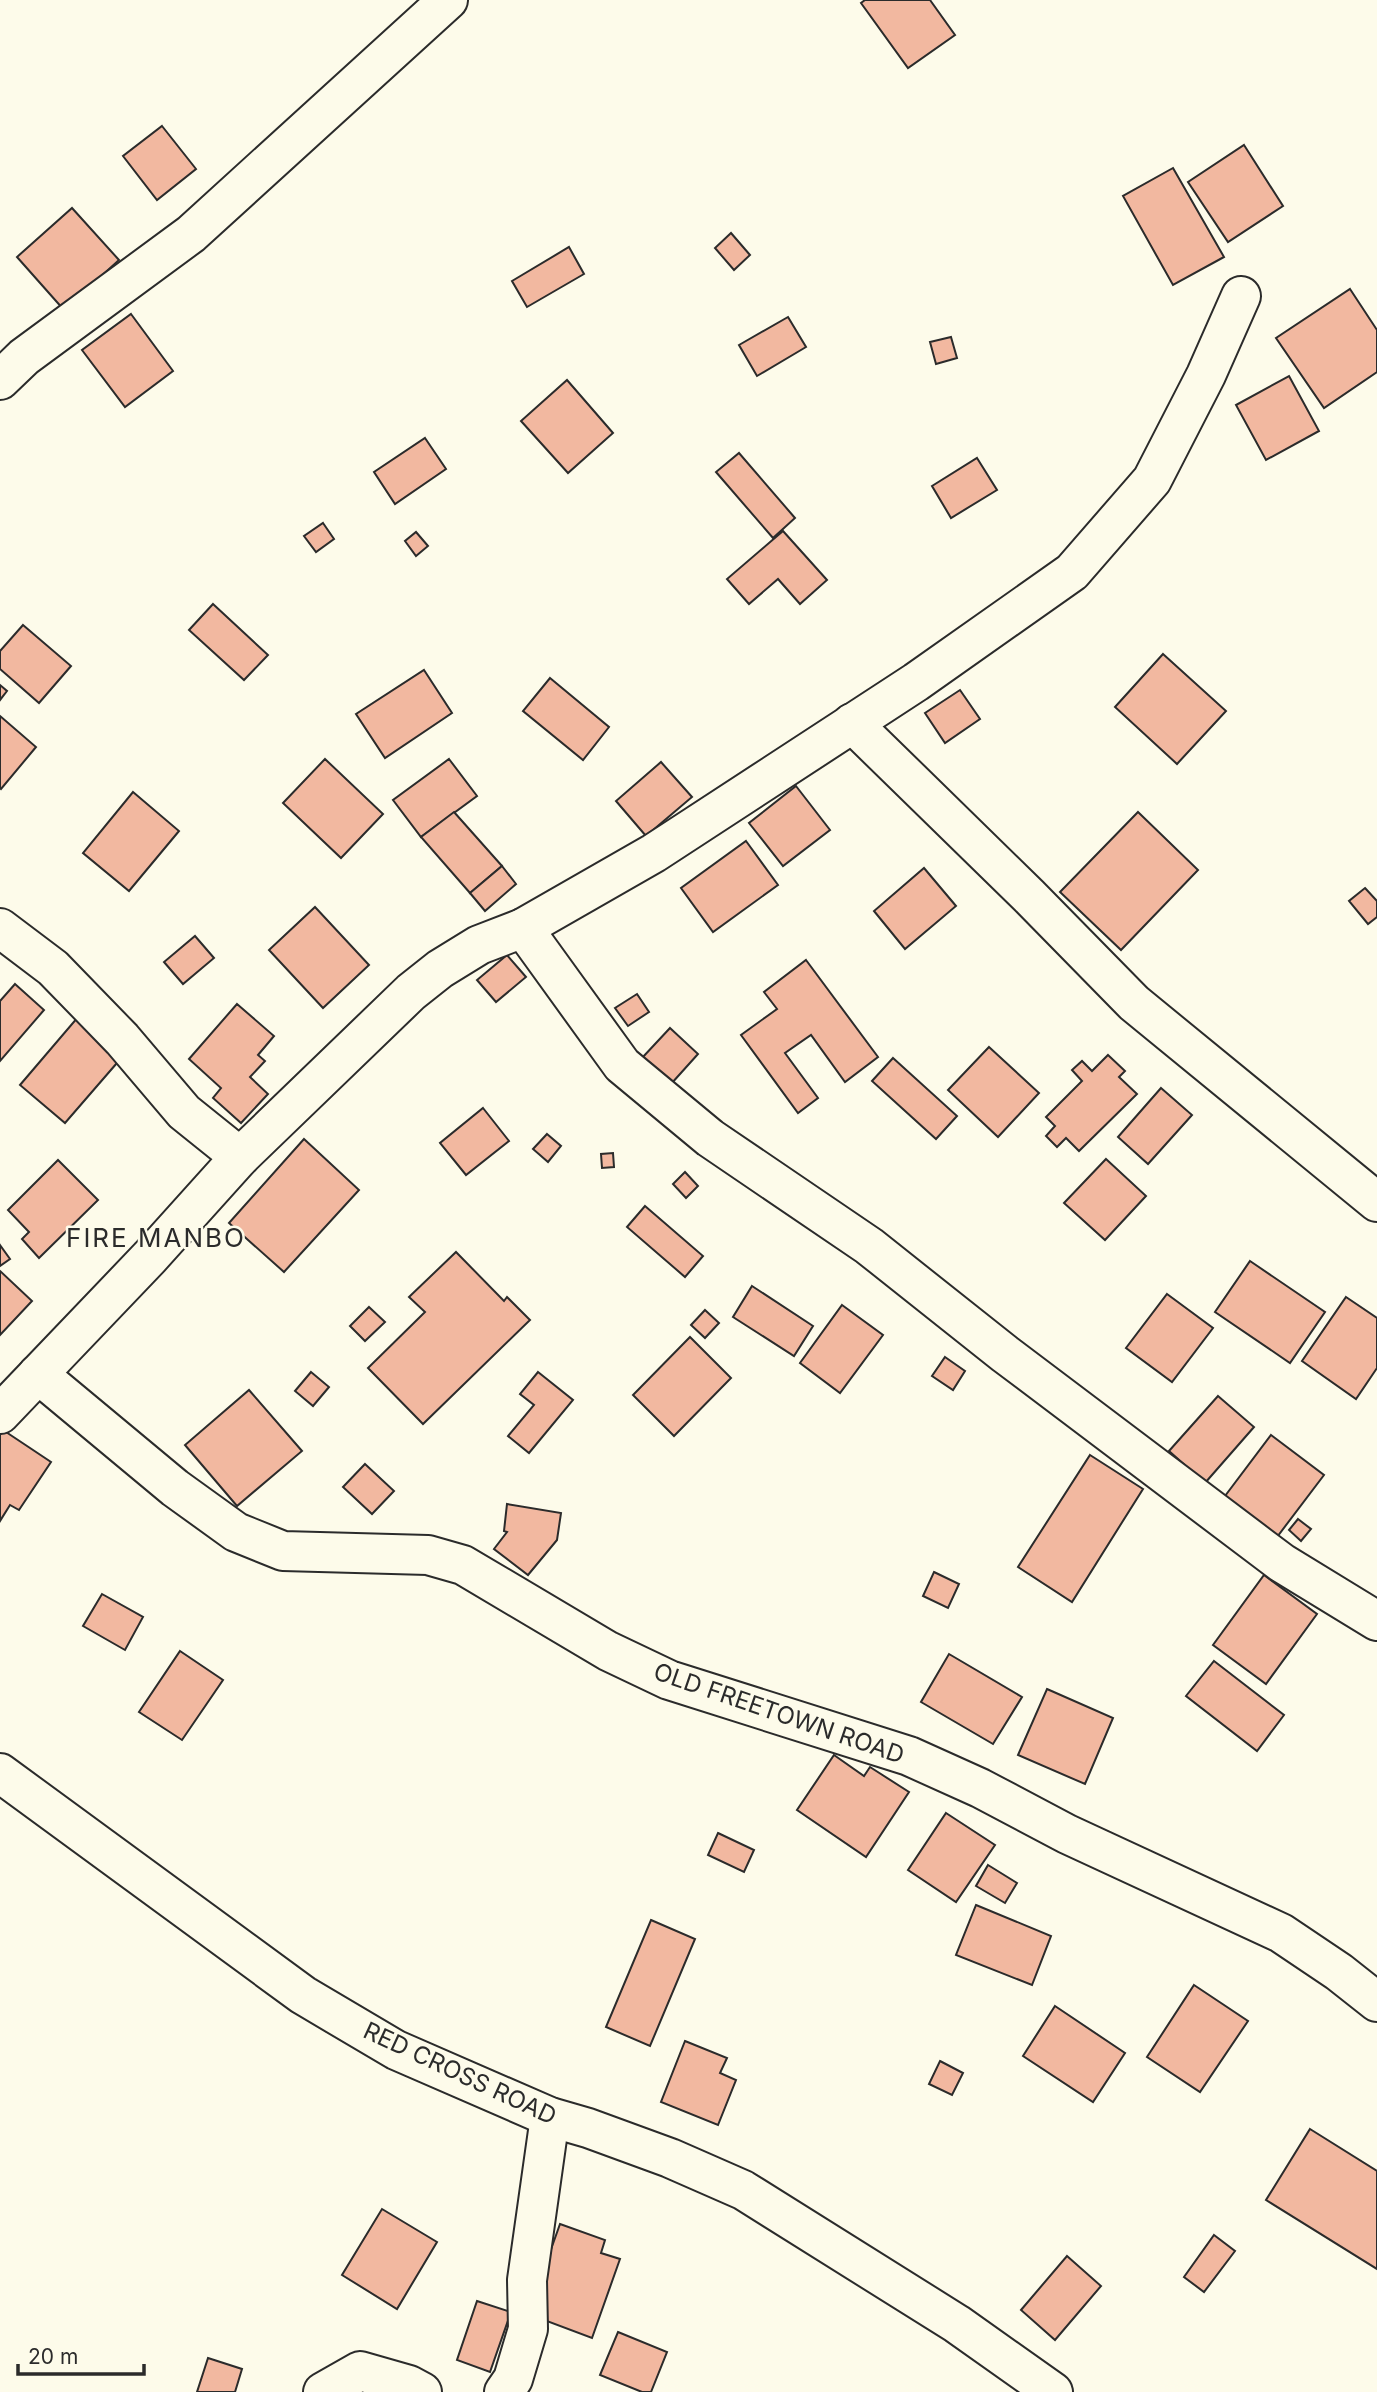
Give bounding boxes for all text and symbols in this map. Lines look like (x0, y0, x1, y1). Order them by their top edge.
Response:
district label: FIRE MANBO (66, 1222, 246, 1253)
street label: OLD FREETOWN ROAD (650, 1656, 908, 1770)
street label: RED CROSS ROAD (359, 2016, 561, 2130)
scale bar (18, 2332, 144, 2376)
text: 20 m (28, 2344, 78, 2369)

